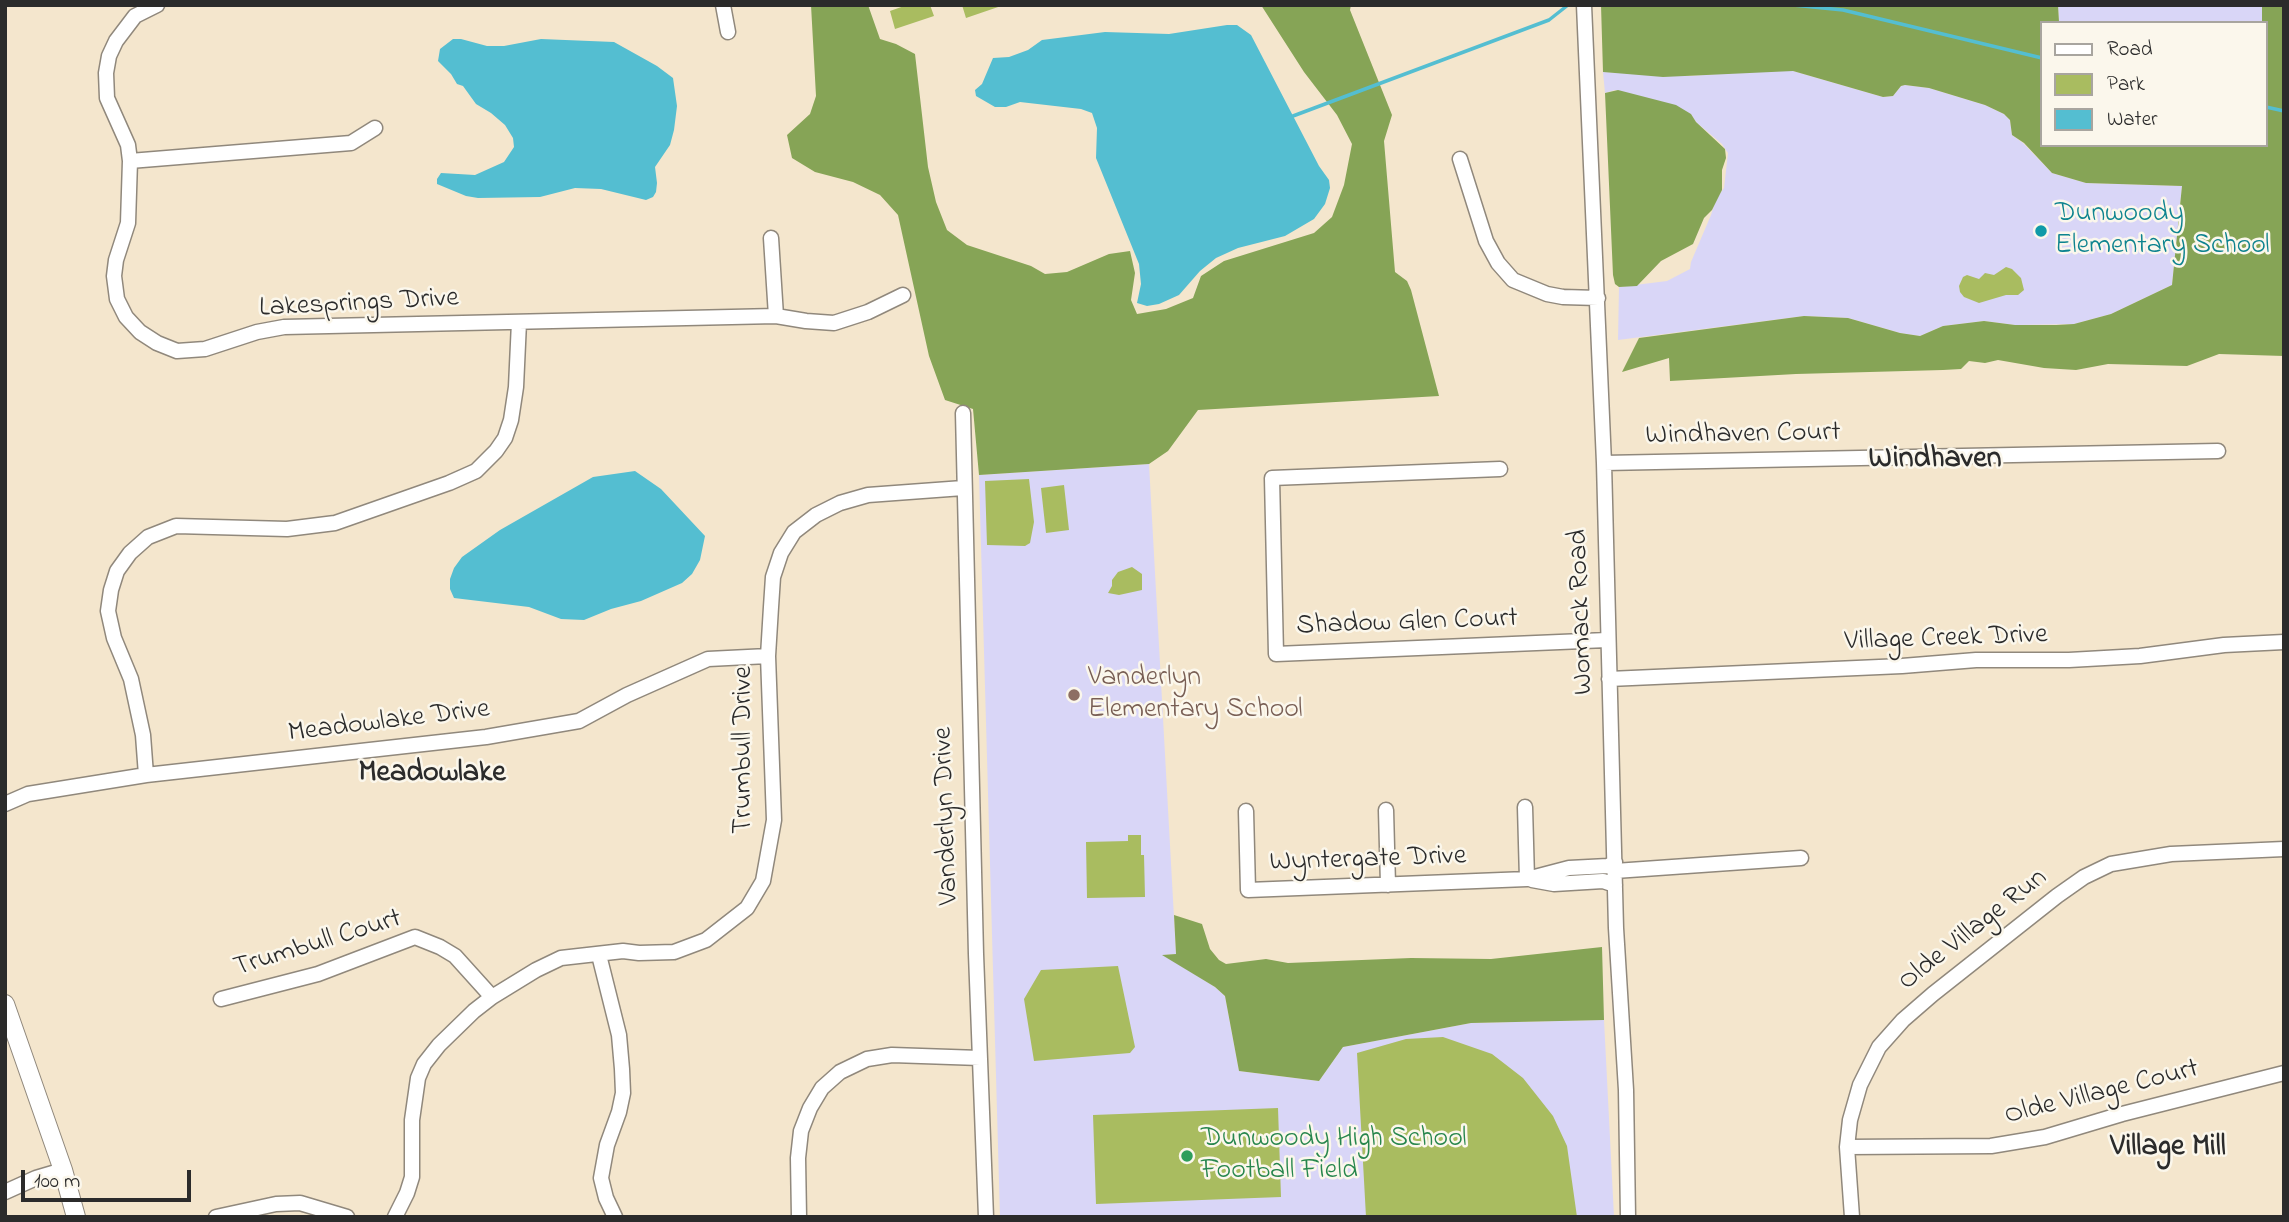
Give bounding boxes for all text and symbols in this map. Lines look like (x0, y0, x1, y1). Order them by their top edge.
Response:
legend (2040, 21, 2268, 147)
text: Road (2107, 35, 2153, 65)
text: Park (2107, 70, 2145, 100)
text: Water (2107, 105, 2158, 135)
place label: Dunwoody Elementary School (2055, 198, 2270, 264)
marker: Dunwoody Elementary School (2033, 223, 2049, 239)
street label: Lakesprings Drive (258, 283, 460, 327)
street label: Windhaven Court (1645, 418, 1841, 454)
district label: Windhaven (1869, 443, 2001, 479)
street label: Womack Road (1563, 529, 1603, 695)
street label: Shadow Glen Court (1296, 603, 1518, 645)
street label: Village Creek Drive (1844, 620, 2048, 660)
place label: Vanderlyn Elementary School (1088, 662, 1303, 728)
street label: Trumbull Drive (728, 666, 762, 834)
marker: Vanderlyn Elementary School (1066, 687, 1082, 703)
street label: Meadowlake Drive (286, 694, 492, 752)
street label: Vanderlyn Drive (928, 726, 968, 906)
district label: Meadowlake (358, 757, 506, 793)
street label: Wyntergate Drive (1269, 841, 1467, 881)
street label: Olde Village Run (1893, 862, 2055, 1000)
street label: Trumbull Court (230, 904, 406, 986)
street label: Olde Village Court (2002, 1054, 2202, 1134)
place label: Dunwoody High School Football Field (1201, 1123, 1467, 1189)
district label: Village Mill (2110, 1131, 2226, 1167)
marker: Dunwoody High School Football Field (1179, 1148, 1195, 1164)
scale bar (24, 1156, 194, 1200)
text: 100 m (34, 1167, 80, 1197)

